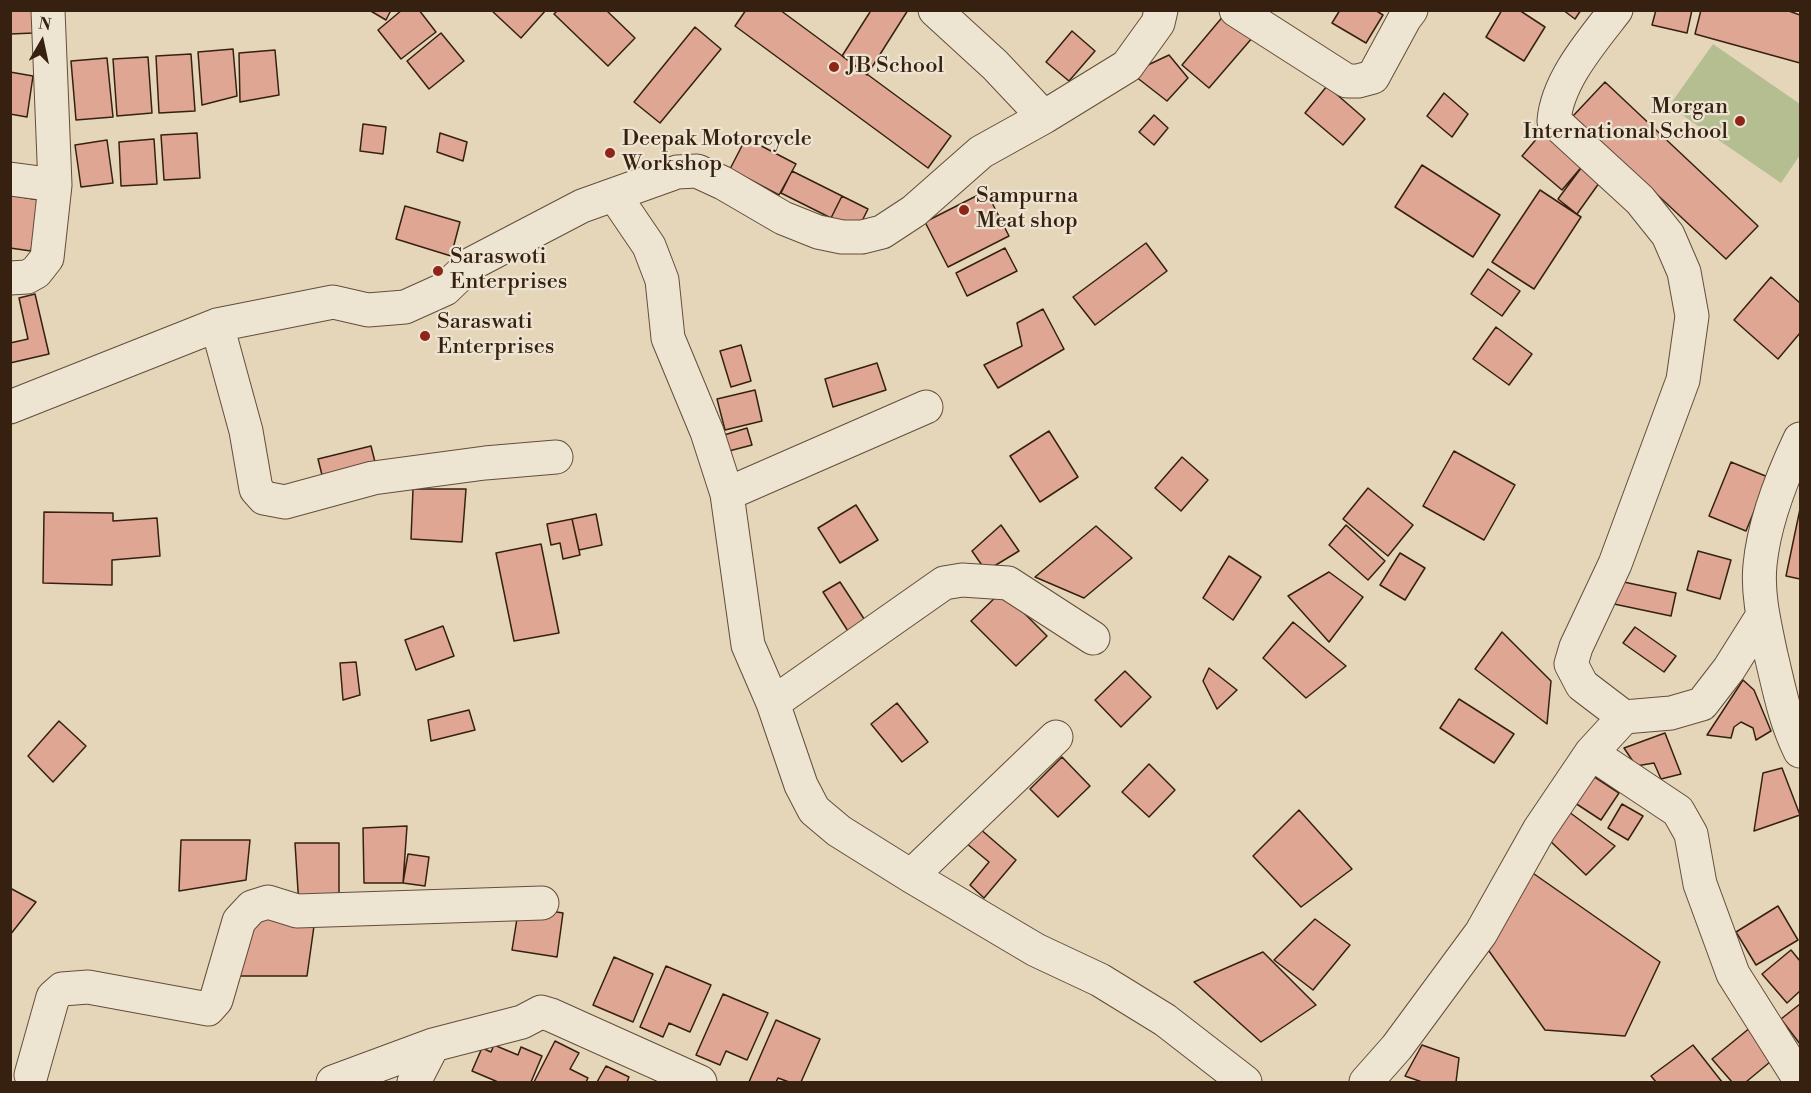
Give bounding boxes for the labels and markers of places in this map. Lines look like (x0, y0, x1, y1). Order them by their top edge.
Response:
place label: JB School (846, 54, 944, 80)
marker: JB School (827, 60, 841, 74)
place label: Morgan International School (1523, 95, 1728, 146)
marker: Morgan International School (1733, 114, 1747, 128)
place label: Deepak Motorcycle Workshop (622, 127, 812, 178)
marker: Deepak Motorcycle Workshop (603, 146, 617, 160)
place label: Sampurna Meat shop (976, 184, 1078, 236)
marker: Sampurna Meat shop (957, 203, 971, 217)
place label: Saraswoti Enterprises (450, 245, 567, 296)
marker: Saraswoti Enterprises (431, 264, 445, 278)
place label: Saraswati Enterprises (437, 310, 554, 362)
marker: Saraswati Enterprises (418, 329, 432, 343)

